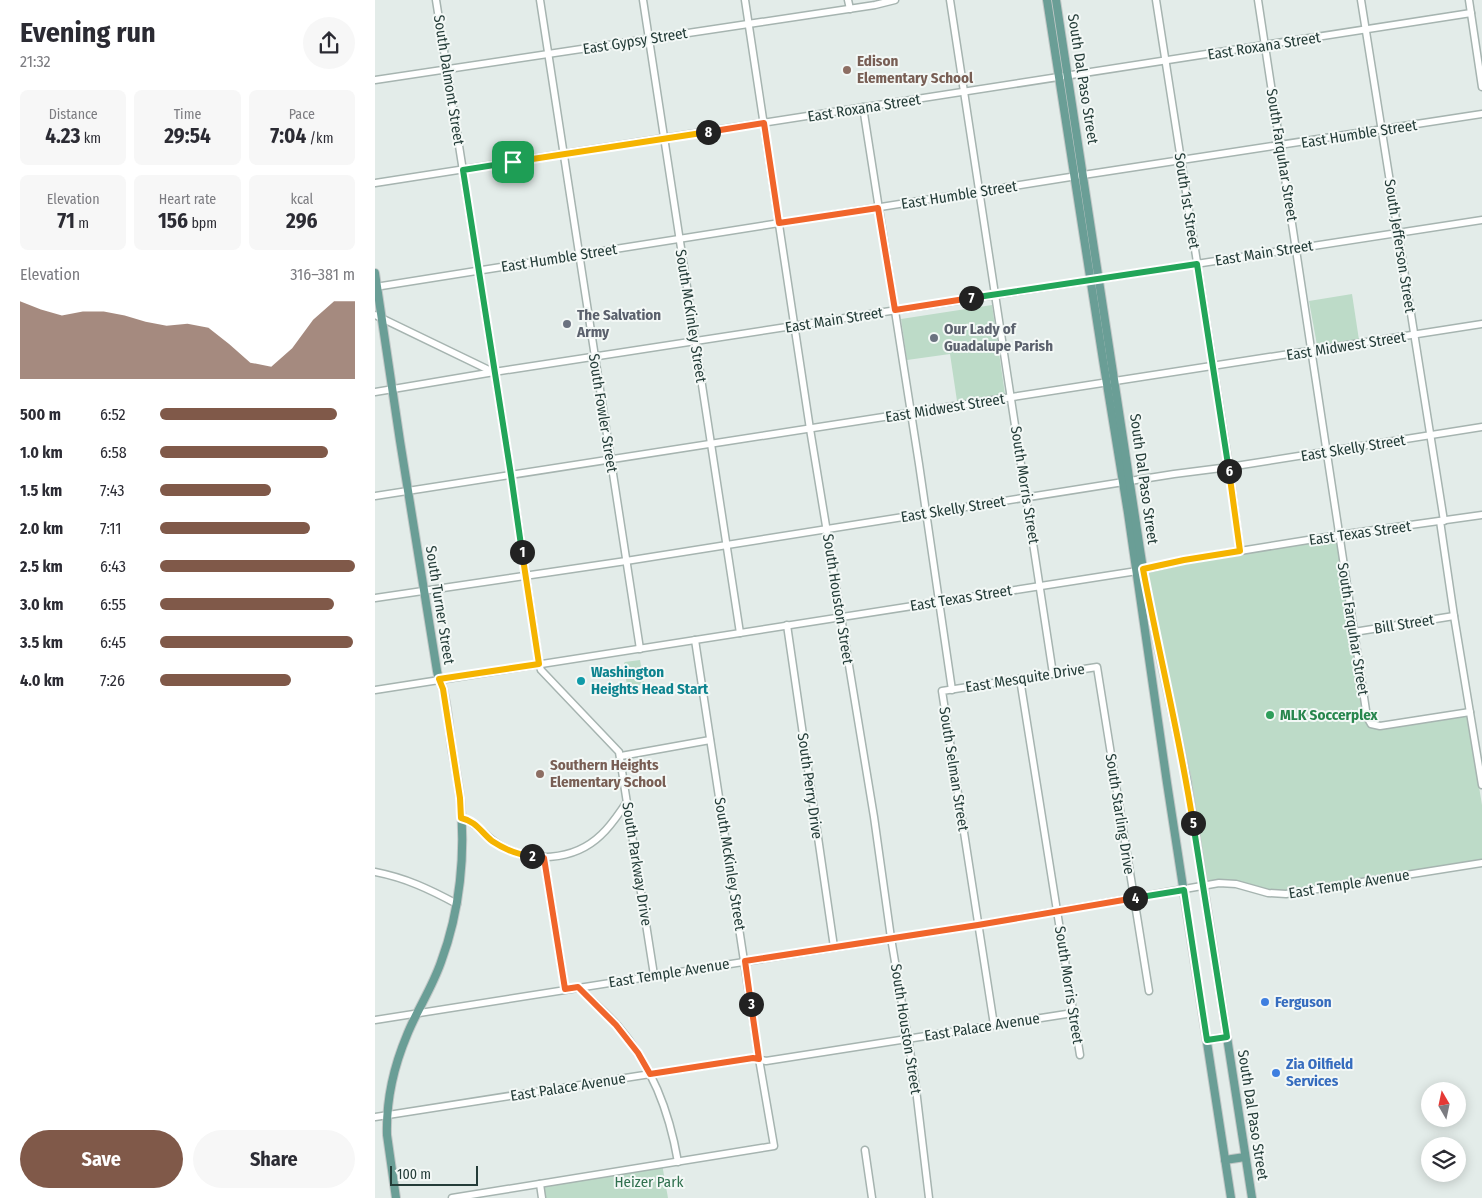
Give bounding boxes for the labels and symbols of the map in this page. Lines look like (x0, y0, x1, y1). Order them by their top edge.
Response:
street label: South Dalmont Street (430, 13, 468, 147)
street label: South Dal Paso Street (1064, 13, 1102, 146)
street label: East Gypsy Street (581, 24, 689, 58)
street label: East Roxana Street (1206, 28, 1322, 64)
place label: Edison Elementary School (857, 52, 974, 87)
marker: Edison Elementary School (841, 64, 853, 76)
street label: South Farquhar Street (1263, 87, 1301, 223)
street label: East Roxana Street (806, 90, 922, 126)
street label: East Humble Street (1300, 116, 1418, 152)
pin: 8 (695, 120, 721, 144)
pin (492, 141, 534, 183)
street label: South 1st Street (1171, 152, 1203, 250)
street label: East Humble Street (900, 177, 1018, 213)
street label: South Jefferson Street (1381, 178, 1419, 314)
street label: East Main Street (1214, 236, 1314, 270)
street label: East Humble Street (500, 240, 618, 276)
street label: South McKinley Street (672, 248, 710, 384)
pin: 7 (959, 286, 983, 310)
street label: East Main Street (784, 303, 884, 337)
place label: The Salvation Army (576, 306, 661, 341)
marker: The Salvation Army (561, 318, 573, 330)
place label: Our Lady of Guadalupe Parish (944, 320, 1053, 355)
street label: East Midwest Street (1285, 328, 1407, 364)
marker: Our Lady of Guadalupe Parish (928, 332, 940, 344)
street label: South Fowler Street (585, 352, 621, 474)
street label: East Midwest Street (884, 390, 1006, 426)
street label: South Dal Paso Street (1126, 412, 1162, 546)
street label: South Morris Street (1007, 425, 1043, 545)
street label: East Skelly Street (1299, 431, 1407, 465)
pin: 6 (1217, 458, 1241, 484)
street label: East Skelly Street (899, 492, 1007, 526)
street label: East Texas Street (1308, 517, 1412, 549)
street label: South Houston Street (819, 533, 857, 665)
pin: 1 (509, 540, 535, 564)
street label: South Turner Street (422, 544, 458, 666)
street label: South Farquhar Street (1334, 561, 1372, 697)
street label: East Texas Street (909, 581, 1013, 615)
street label: Bill Street (1373, 610, 1435, 638)
street label: East Mesquite Drive (964, 660, 1086, 696)
place label: Washington Heights Head Start (591, 663, 709, 698)
marker: Washington Heights Head Start (575, 675, 587, 687)
street label: South Selman Street (935, 706, 973, 832)
place label: MLK Soccerplex (1280, 706, 1379, 724)
marker: MLK Soccerplex (1264, 709, 1276, 721)
street label: South Perry Drive (794, 732, 826, 840)
street label: South Starling Drive (1102, 752, 1138, 876)
place label: Southern Heights Elementary School (550, 756, 667, 791)
marker: Southern Heights Elementary School (534, 768, 546, 780)
street label: South McKinley Street (711, 796, 749, 932)
street label: South Parkway Drive (618, 801, 656, 927)
pin: 5 (1181, 810, 1205, 836)
pin: 2 (519, 844, 545, 868)
street label: East Temple Avenue (1287, 866, 1411, 902)
pin: 4 (1123, 886, 1147, 910)
street label: South Morris Street (1051, 925, 1087, 1045)
street label: East Temple Avenue (607, 955, 731, 991)
street label: South Houston Street (887, 963, 925, 1095)
pin: 3 (739, 992, 763, 1016)
place label: Ferguson (1275, 993, 1332, 1011)
marker: Ferguson (1259, 996, 1271, 1008)
street label: East Palace Avenue (923, 1009, 1041, 1045)
street label: South Dal Paso Street (1234, 1049, 1272, 1182)
place label: Zia Oilfield Services (1286, 1055, 1353, 1090)
marker: Zia Oilfield Services (1270, 1067, 1282, 1079)
street label: East Palace Avenue (509, 1069, 627, 1105)
north arrow (1421, 1082, 1466, 1128)
scale bar (390, 1163, 477, 1186)
park label: Heizer Park (615, 1173, 683, 1191)

